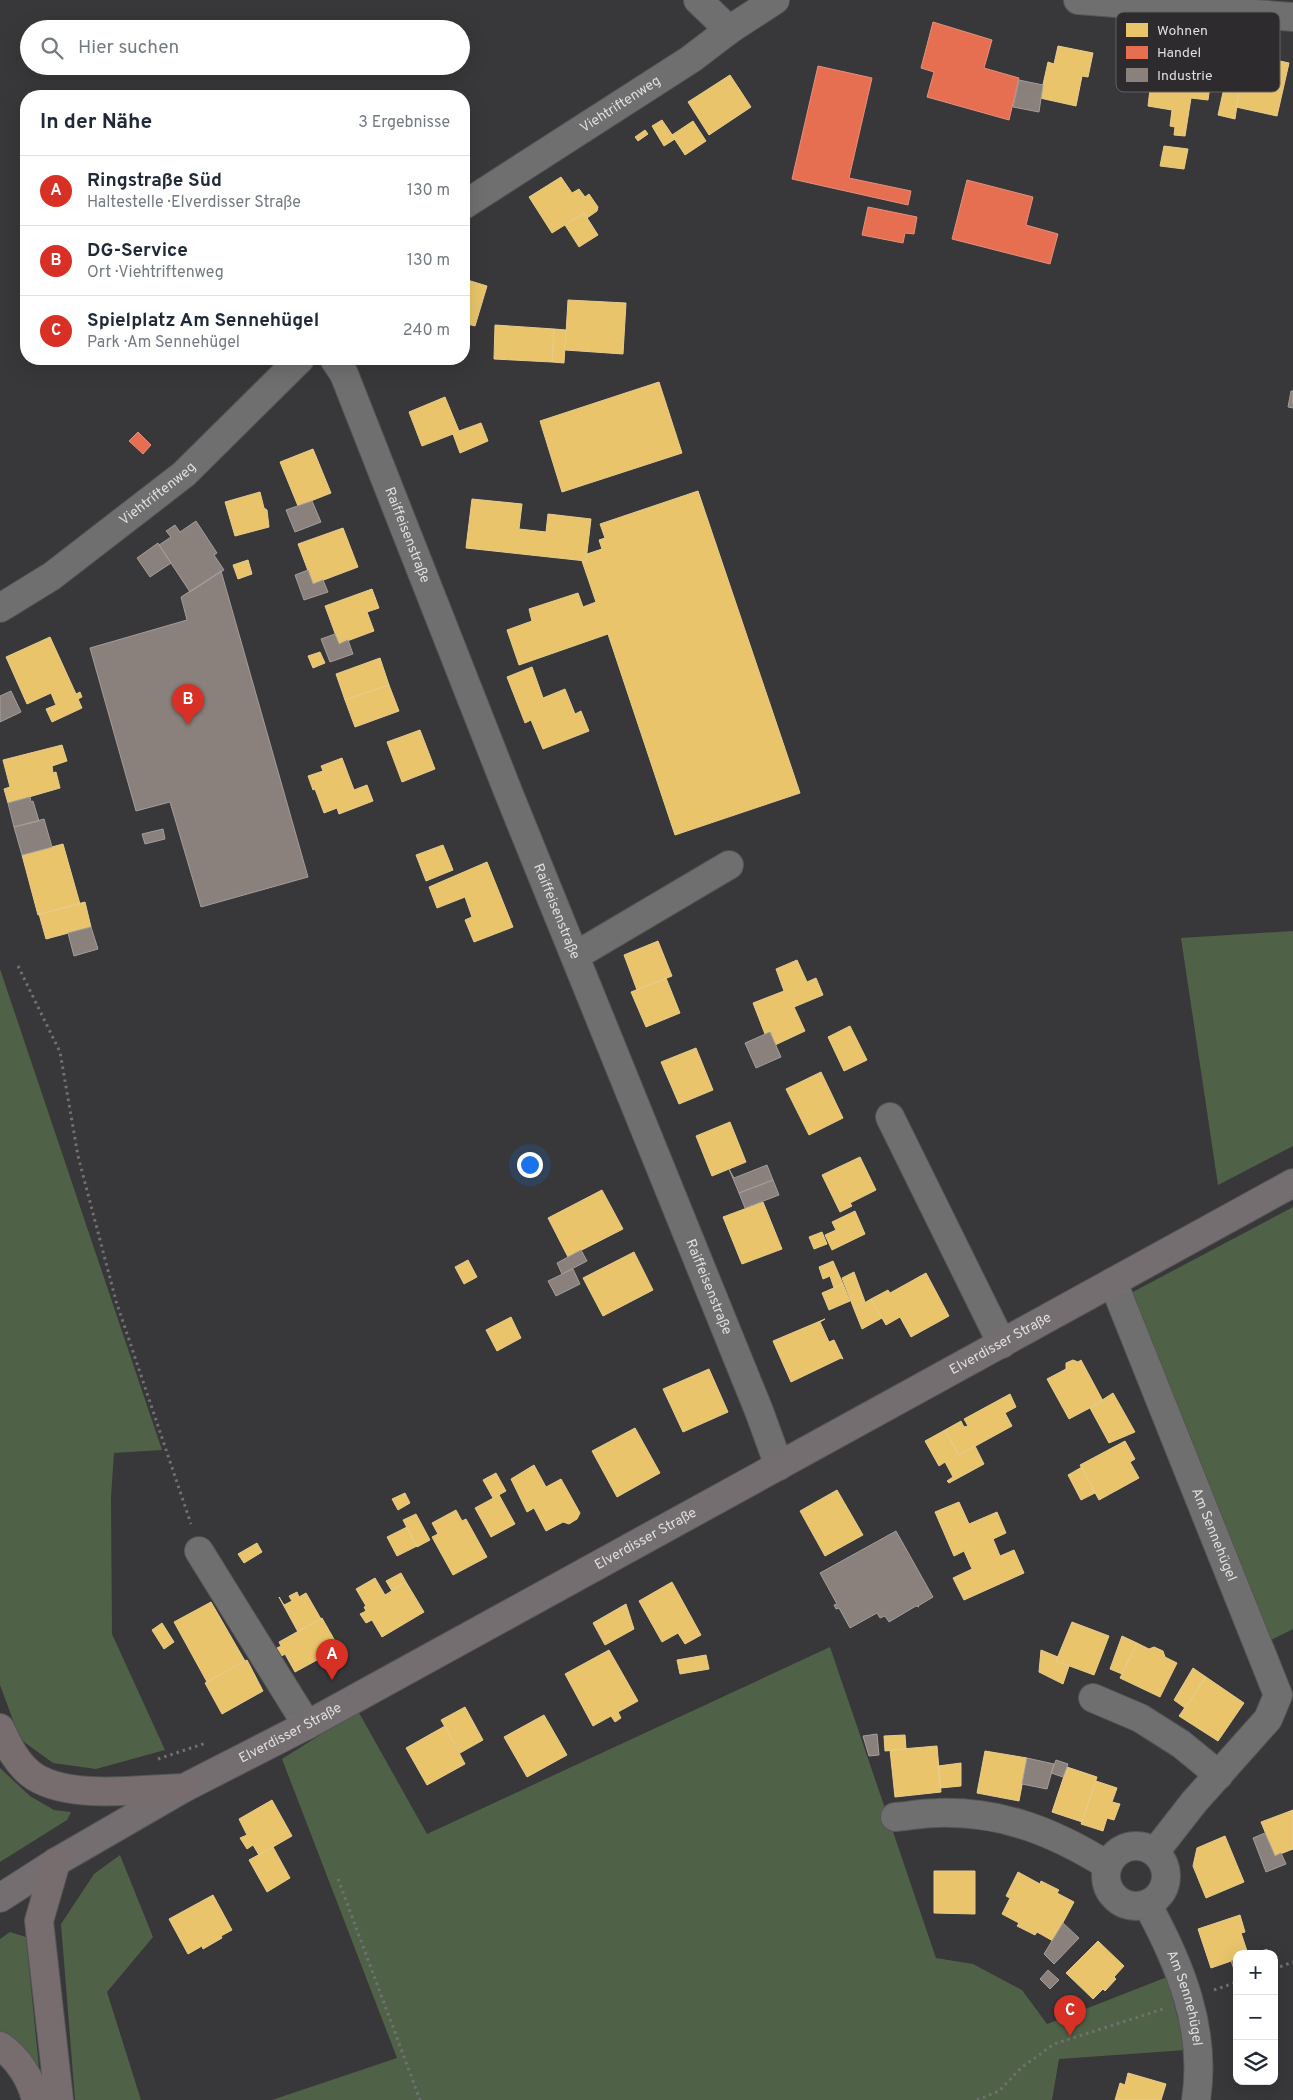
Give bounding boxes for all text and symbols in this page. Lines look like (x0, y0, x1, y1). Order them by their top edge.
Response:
legend (1116, 12, 1280, 92)
search box (20, 20, 470, 75)
text: Wohnen (1157, 23, 1208, 40)
icon: search (38, 34, 66, 62)
text: Hier suchen (78, 36, 179, 60)
text: Handel (1157, 45, 1201, 62)
text: Industrie (1157, 68, 1212, 85)
street label: Viehtriftenweg (577, 72, 664, 137)
text: In der Nähe (40, 109, 152, 136)
text: 3 Ergebnisse (358, 113, 450, 133)
text: Ringstraße Süd (87, 169, 222, 193)
text: A (50, 181, 62, 201)
text: 130 m (407, 181, 450, 201)
text: Haltestelle · Elverdisser Straße (87, 193, 301, 213)
text: DG-Service (87, 239, 188, 263)
text: B (50, 251, 62, 271)
text: 130 m (407, 251, 450, 271)
text: Ort · Viehtriftenweg (87, 263, 224, 283)
text: Spielplatz Am Sennehügel (87, 309, 319, 333)
text: C (51, 321, 61, 341)
text: 240 m (403, 321, 450, 341)
text: Park · Am Sennehügel (87, 333, 240, 353)
street label: Viehtriftenweg (116, 459, 200, 529)
street label: Raiffeisenstraße (381, 485, 434, 585)
pin: B (172, 684, 204, 725)
street label: Raiffeisenstraße (530, 861, 584, 962)
your location (517, 1152, 543, 1178)
street label: Raiffeisenstraße (682, 1236, 736, 1337)
street label: Elverdisser Straße (947, 1309, 1054, 1379)
street label: Am Sennehügel (1188, 1485, 1240, 1584)
street label: Elverdisser Straße (592, 1504, 699, 1574)
pin: A (316, 1639, 348, 1680)
street label: Elverdisser Straße (236, 1699, 345, 1767)
street label: Am Sennehügel (1163, 1948, 1206, 2047)
map controls (1233, 1950, 1278, 2085)
button: + (1233, 1950, 1278, 1995)
pin: C (1054, 1995, 1086, 2036)
button: − (1233, 1995, 1278, 2040)
button: layers (1233, 2040, 1278, 2085)

